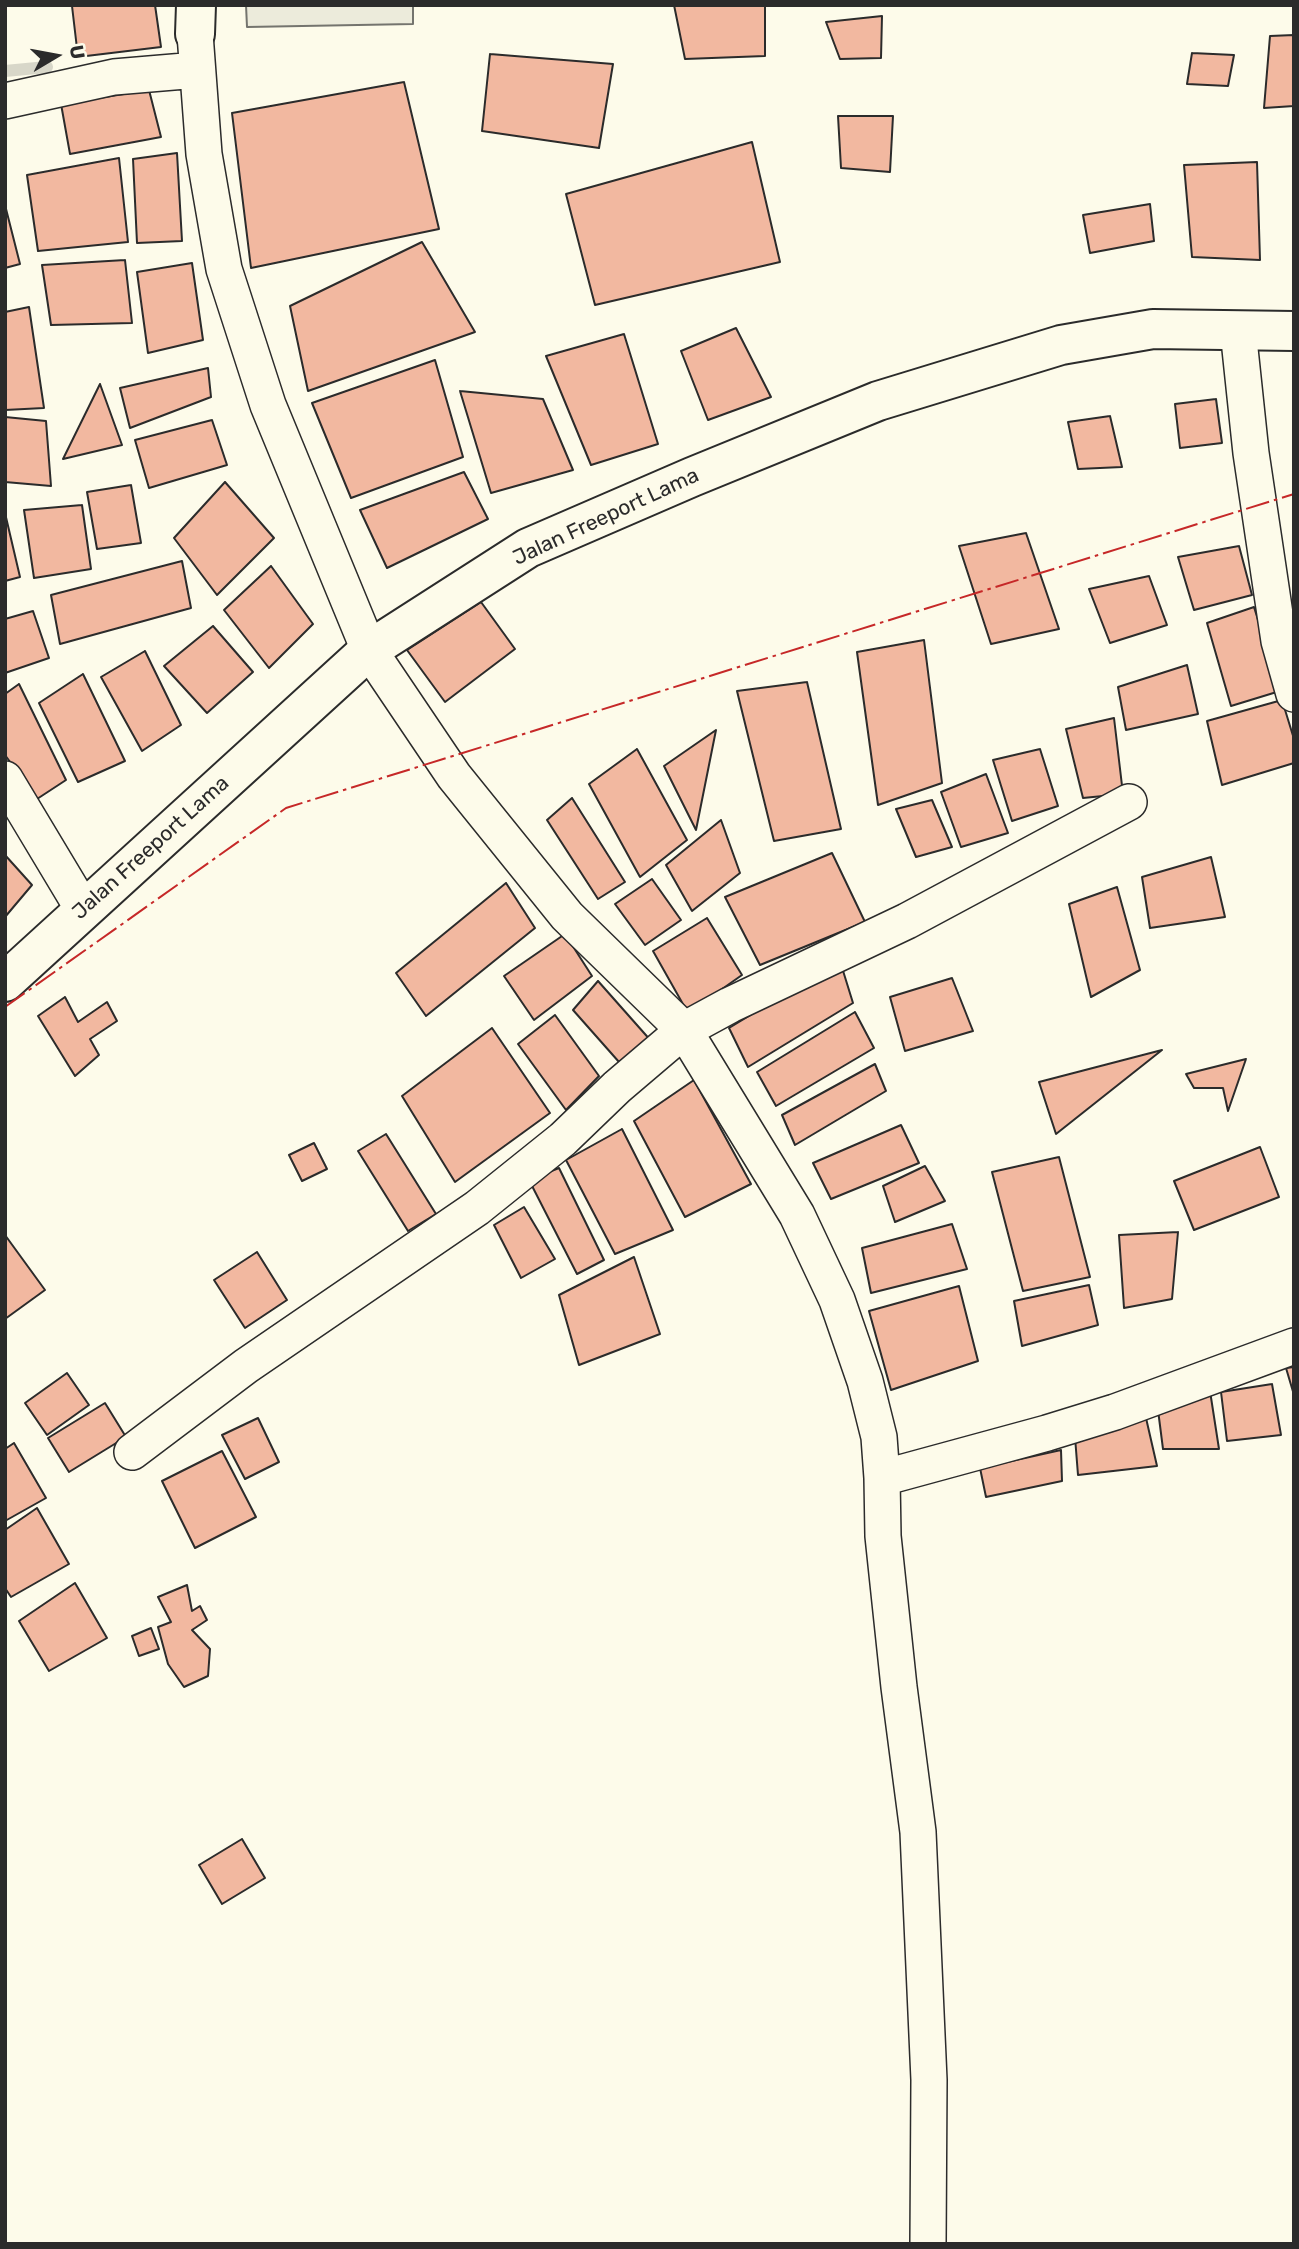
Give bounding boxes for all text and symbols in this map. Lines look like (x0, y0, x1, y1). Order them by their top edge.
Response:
north arrow (21, 21, 91, 91)
text: U (65, 43, 90, 61)
street label: Jalan Freeport Lama (509, 463, 703, 571)
street label: Jalan Freeport Lama (67, 771, 235, 925)

